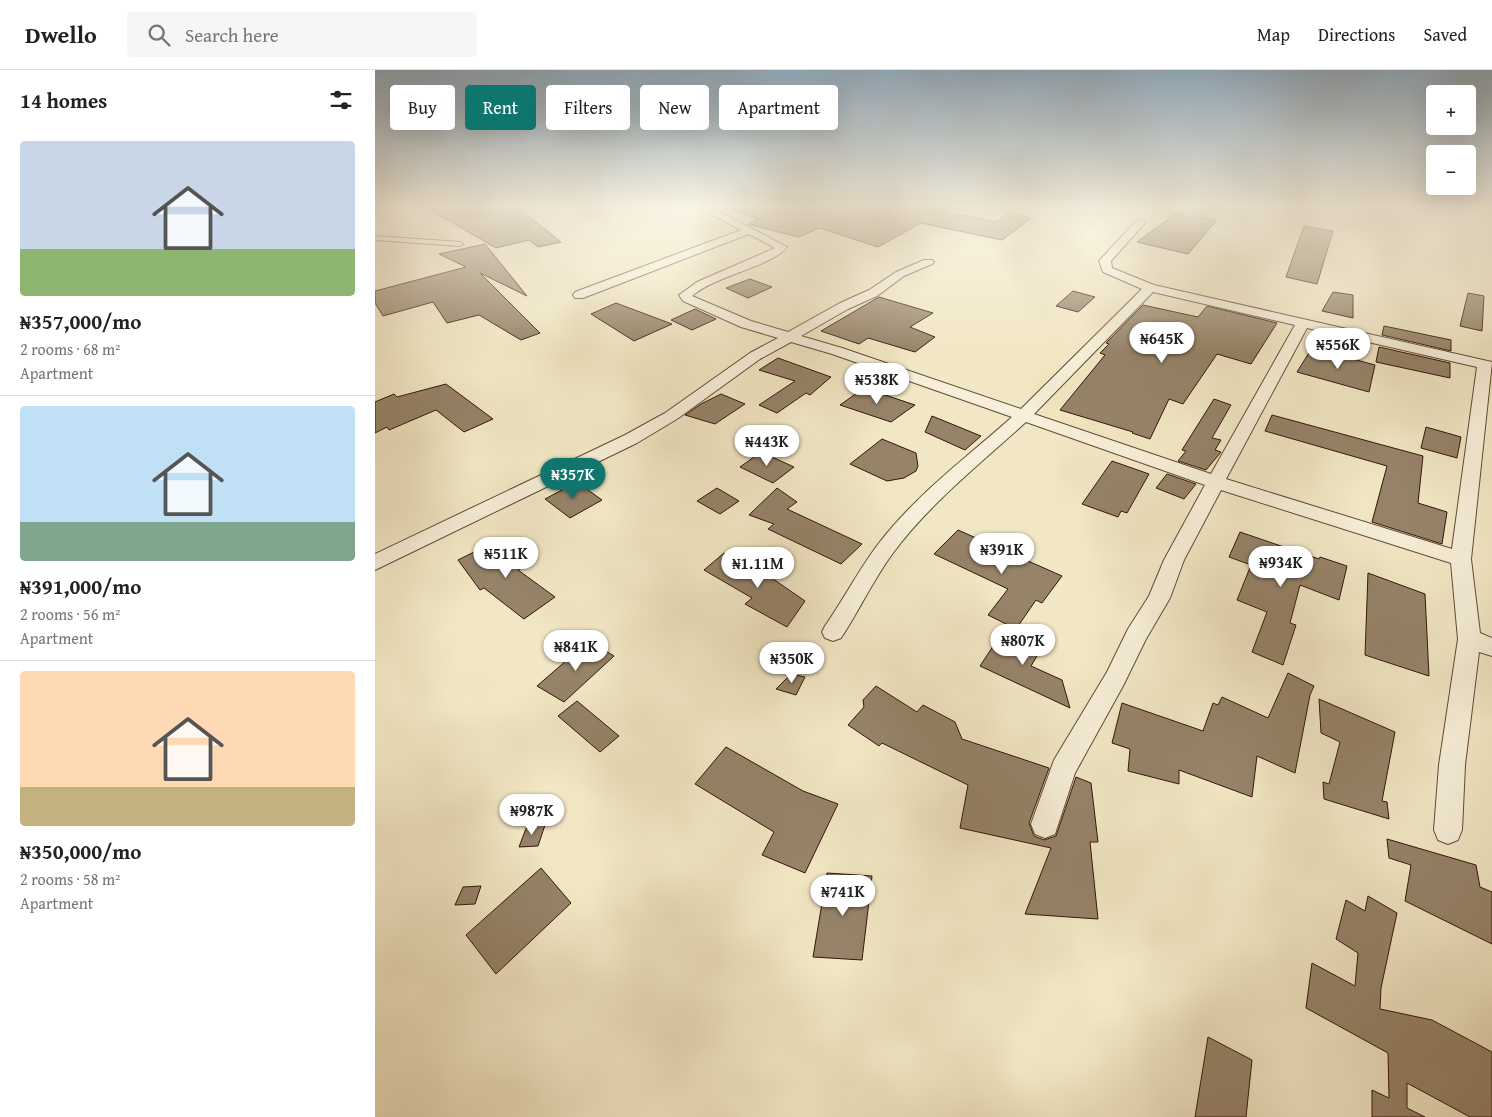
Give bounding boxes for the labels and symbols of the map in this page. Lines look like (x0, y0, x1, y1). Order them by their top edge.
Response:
pin: ₦645K (1127, 322, 1197, 364)
pin: ₦556K (1303, 328, 1373, 370)
pin: ₦538K (842, 362, 912, 405)
pin: ₦443K (732, 424, 802, 467)
pin: ₦357K (538, 458, 608, 500)
pin: ₦391K (967, 532, 1037, 575)
pin: ₦511K (471, 536, 541, 579)
pin: ₦1.11M (717, 546, 799, 589)
pin: ₦934K (1246, 546, 1316, 588)
pin: ₦807K (988, 624, 1058, 666)
pin: ₦841K (541, 630, 611, 672)
pin: ₦350K (757, 642, 827, 684)
pin: ₦987K (497, 794, 567, 836)
pin: ₦741K (808, 874, 878, 917)

